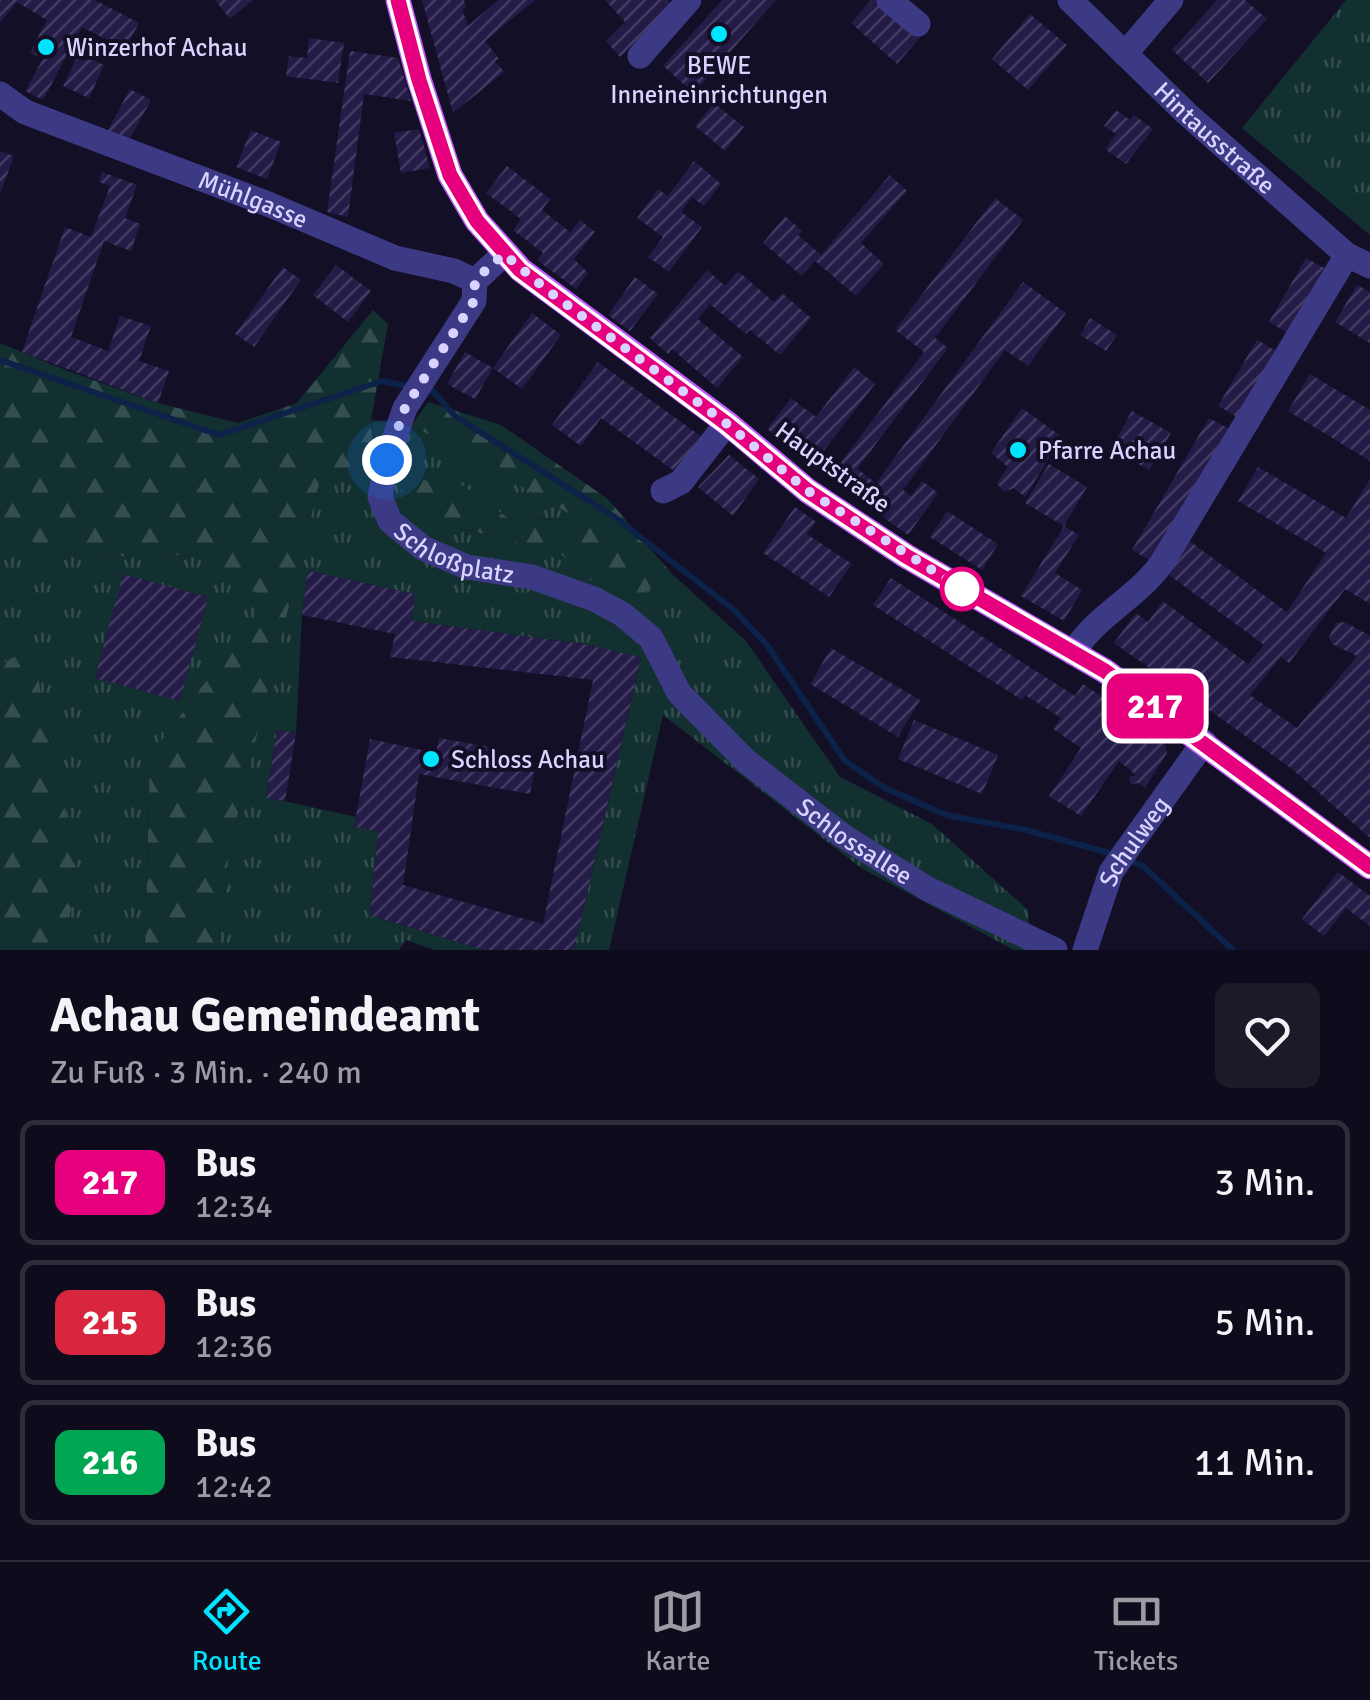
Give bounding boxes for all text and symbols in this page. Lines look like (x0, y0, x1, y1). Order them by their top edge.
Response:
marker: BEWE Inneineinrichtungen (708, 23, 730, 45)
place label: Winzerhof Achau (66, 32, 247, 63)
marker: Winzerhof Achau (35, 36, 57, 58)
place label: BEWE Inneineinrichtungen (610, 50, 828, 110)
street label: Hintausstraße (1148, 75, 1282, 200)
street label: Mühlgasse (194, 164, 313, 235)
street label: Hauptstraße (769, 415, 897, 519)
your location (362, 435, 412, 485)
place label: Pfarre Achau (1038, 435, 1176, 466)
marker: Pfarre Achau (1007, 439, 1029, 461)
street label: Schloßplatz (388, 515, 516, 590)
unlabelled marker (941, 568, 983, 610)
line badge: 217 (1098, 674, 1212, 738)
text: 217 (1127, 685, 1183, 728)
place label: Schloss Achau (451, 744, 605, 775)
marker: Schloss Achau (420, 748, 442, 770)
street label: Schulweg (1092, 790, 1176, 890)
street label: Schlossallee (791, 791, 918, 891)
button: heart (1215, 983, 1320, 1088)
text: Achau Gemeindeamt (50, 986, 480, 1045)
text: Zu Fuß · 3 Min. · 240 m (50, 1053, 362, 1092)
text: Bus (195, 1140, 256, 1187)
text: 3 Min. (1214, 1159, 1315, 1206)
text: 217 (82, 1161, 138, 1204)
text: 12:34 (195, 1187, 273, 1226)
text: Bus (195, 1280, 256, 1327)
text: 5 Min. (1214, 1299, 1315, 1346)
text: 215 (82, 1301, 138, 1344)
text: 12:36 (195, 1327, 273, 1366)
text: Bus (195, 1420, 256, 1467)
text: 11 Min. (1194, 1439, 1315, 1486)
text: 216 (82, 1441, 138, 1484)
text: 12:42 (195, 1467, 273, 1506)
tab: Route (192, 1584, 262, 1678)
tab: Karte (645, 1584, 711, 1678)
tab: Tickets (1094, 1584, 1178, 1678)

